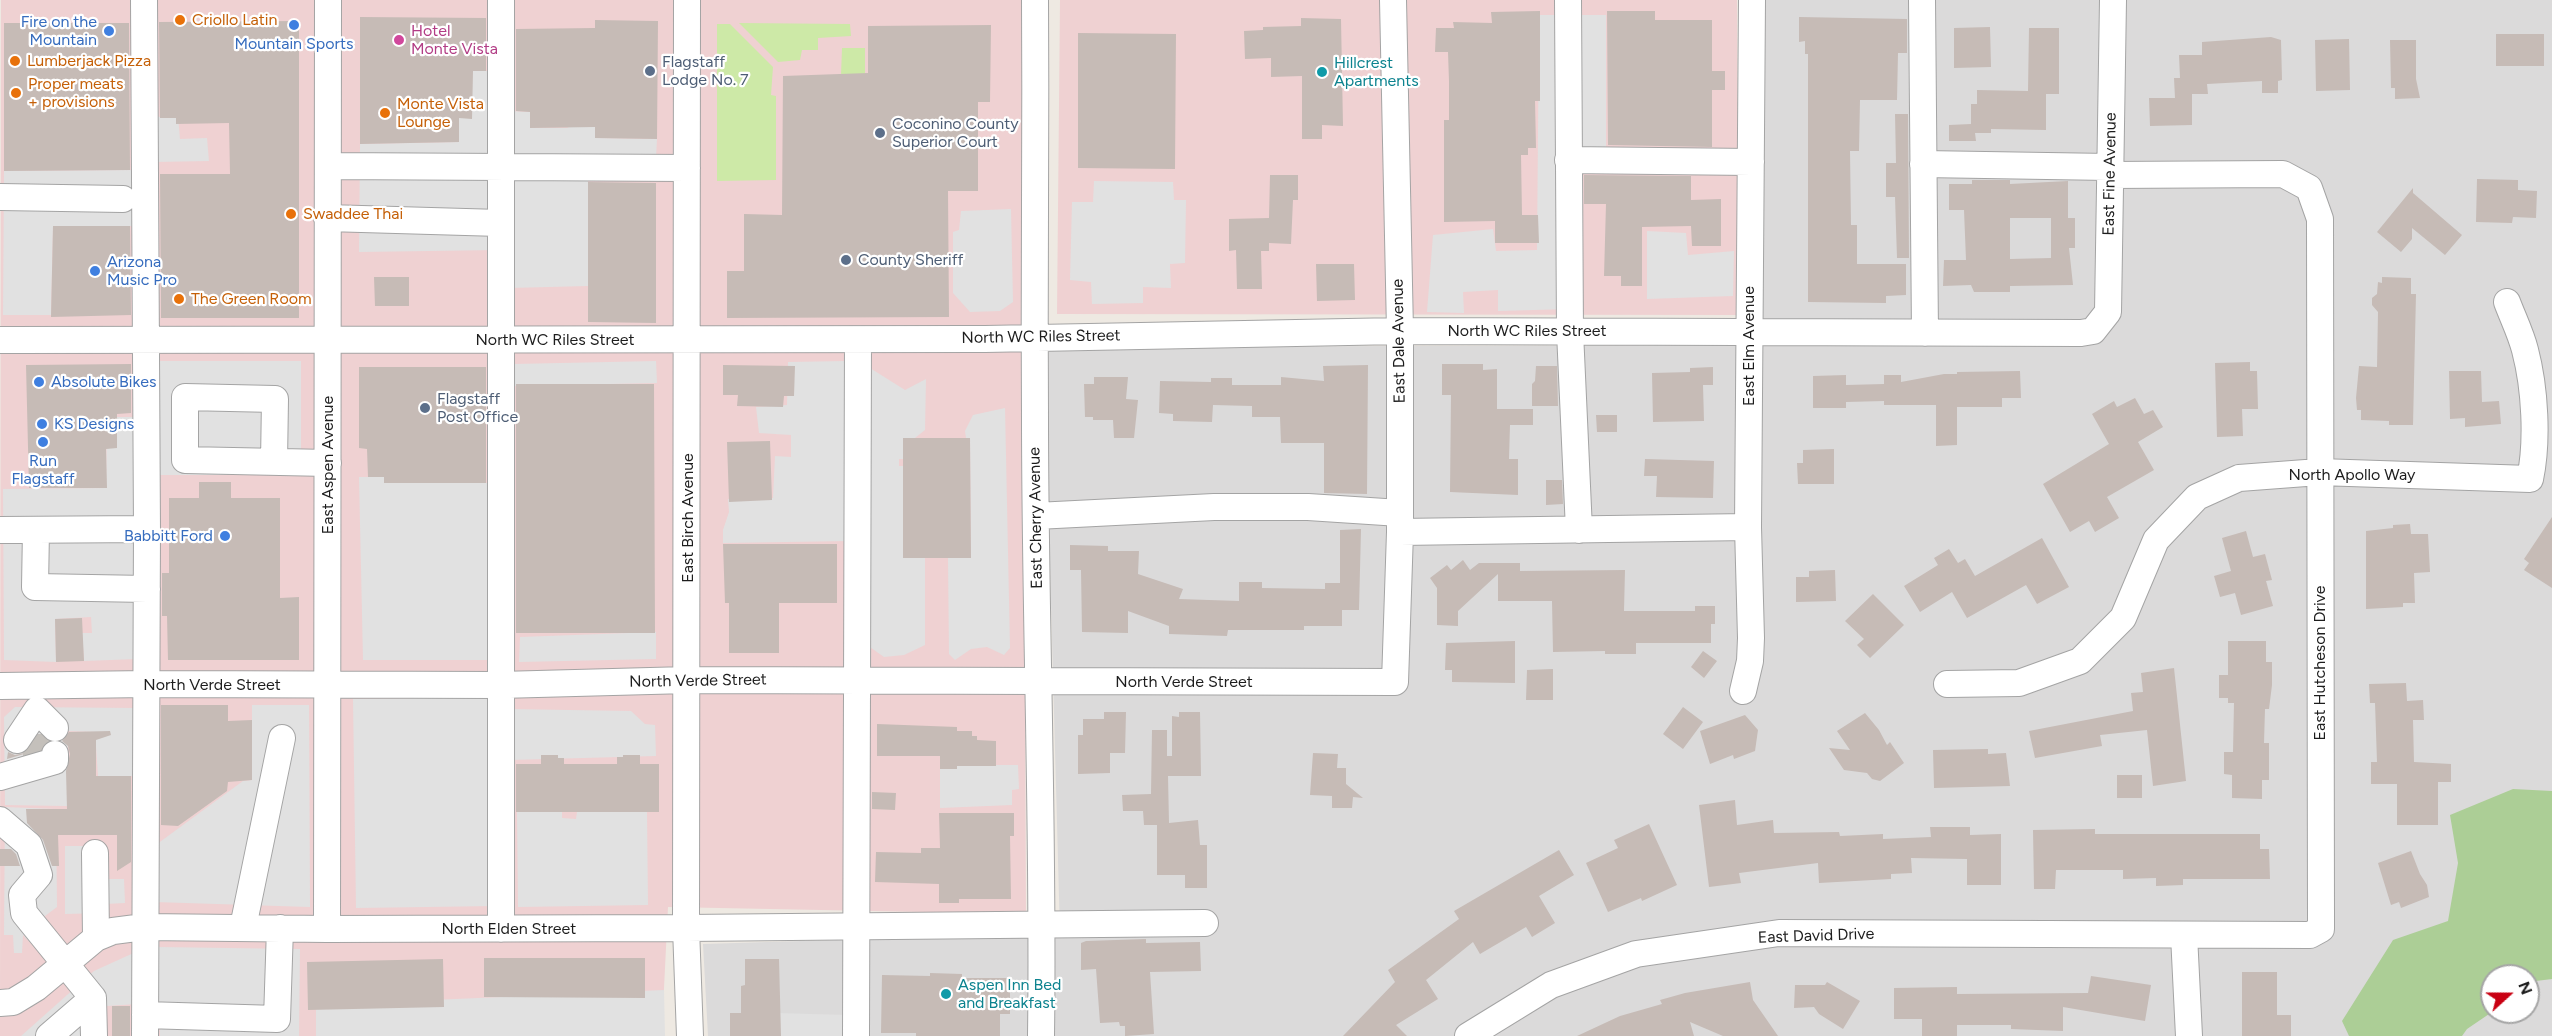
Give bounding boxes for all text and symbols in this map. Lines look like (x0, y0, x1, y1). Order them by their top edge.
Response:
place label: Criollo Latin (192, 10, 277, 30)
place label: Fire on the Mountain (21, 12, 97, 50)
marker: Criollo Latin (173, 13, 187, 27)
marker: Mountain Sports (287, 18, 301, 32)
place label: Hotel Monte Vista (411, 21, 498, 59)
marker: Fire on the Mountain (102, 24, 116, 38)
marker: Hotel Monte Vista (392, 33, 406, 47)
place label: Mountain Sports (235, 34, 353, 54)
place label: Lumberjack Pizza (27, 51, 151, 71)
place label: Flagstaff Lodge No. 7 (662, 52, 749, 90)
place label: Hillcrest Apartments (1334, 53, 1419, 91)
marker: Lumberjack Pizza (8, 54, 22, 68)
marker: Flagstaff Lodge No. 7 (643, 64, 657, 78)
marker: Hillcrest Apartments (1315, 65, 1329, 79)
place label: Proper meats + provisions (28, 74, 123, 112)
marker: Proper meats + provisions (9, 86, 23, 100)
place label: Monte Vista Lounge (397, 94, 484, 132)
marker: Monte Vista Lounge (378, 106, 392, 120)
street label: East Fine Avenue (2099, 112, 2121, 236)
place label: Coconino County Superior Court (892, 114, 1019, 152)
marker: Coconino County Superior Court (873, 126, 887, 140)
place label: Swaddee Thai (303, 204, 403, 224)
marker: Swaddee Thai (284, 207, 298, 221)
place label: County Sheriff (858, 250, 964, 270)
place label: Arizona Music Pro (107, 252, 177, 290)
marker: County Sheriff (839, 253, 853, 267)
marker: Arizona Music Pro (88, 264, 102, 278)
street label: East Dale Avenue (1388, 279, 1410, 403)
street label: East Elm Avenue (1739, 286, 1759, 406)
place label: The Green Room (191, 289, 312, 309)
marker: The Green Room (172, 292, 186, 306)
street label: North WC Riles Street (1447, 321, 1607, 341)
street label: North WC Riles Street (961, 326, 1121, 348)
street label: North WC Riles Street (475, 330, 635, 350)
place label: Absolute Bikes (51, 372, 156, 392)
marker: Absolute Bikes (32, 375, 46, 389)
place label: Flagstaff Post Office (437, 389, 518, 427)
street label: East Aspen Avenue (318, 396, 338, 534)
marker: Flagstaff Post Office (418, 401, 432, 415)
place label: KS Designs (54, 414, 134, 434)
marker: KS Designs (35, 417, 49, 431)
marker: Run Flagstaff (36, 435, 50, 449)
street label: East Cherry Avenue (1025, 447, 1047, 589)
place label: Run Flagstaff (11, 451, 75, 489)
street label: East Birch Avenue (678, 453, 698, 583)
street label: North Apollo Way (2288, 465, 2416, 485)
place label: Babbitt Ford (124, 526, 213, 546)
marker: Babbitt Ford (218, 529, 232, 543)
street label: East Hutcheson Drive (2310, 586, 2330, 740)
street label: North Verde Street (629, 670, 767, 692)
street label: North Verde Street (1115, 672, 1253, 692)
street label: North Verde Street (143, 675, 281, 695)
street label: North Elden Street (442, 919, 576, 939)
street label: East David Drive (1757, 924, 1875, 948)
north arrow (2480, 964, 2540, 1024)
place label: Aspen Inn Bed and Breakfast (958, 975, 1061, 1013)
text: N (2514, 979, 2536, 997)
marker: Aspen Inn Bed and Breakfast (939, 987, 953, 1001)

